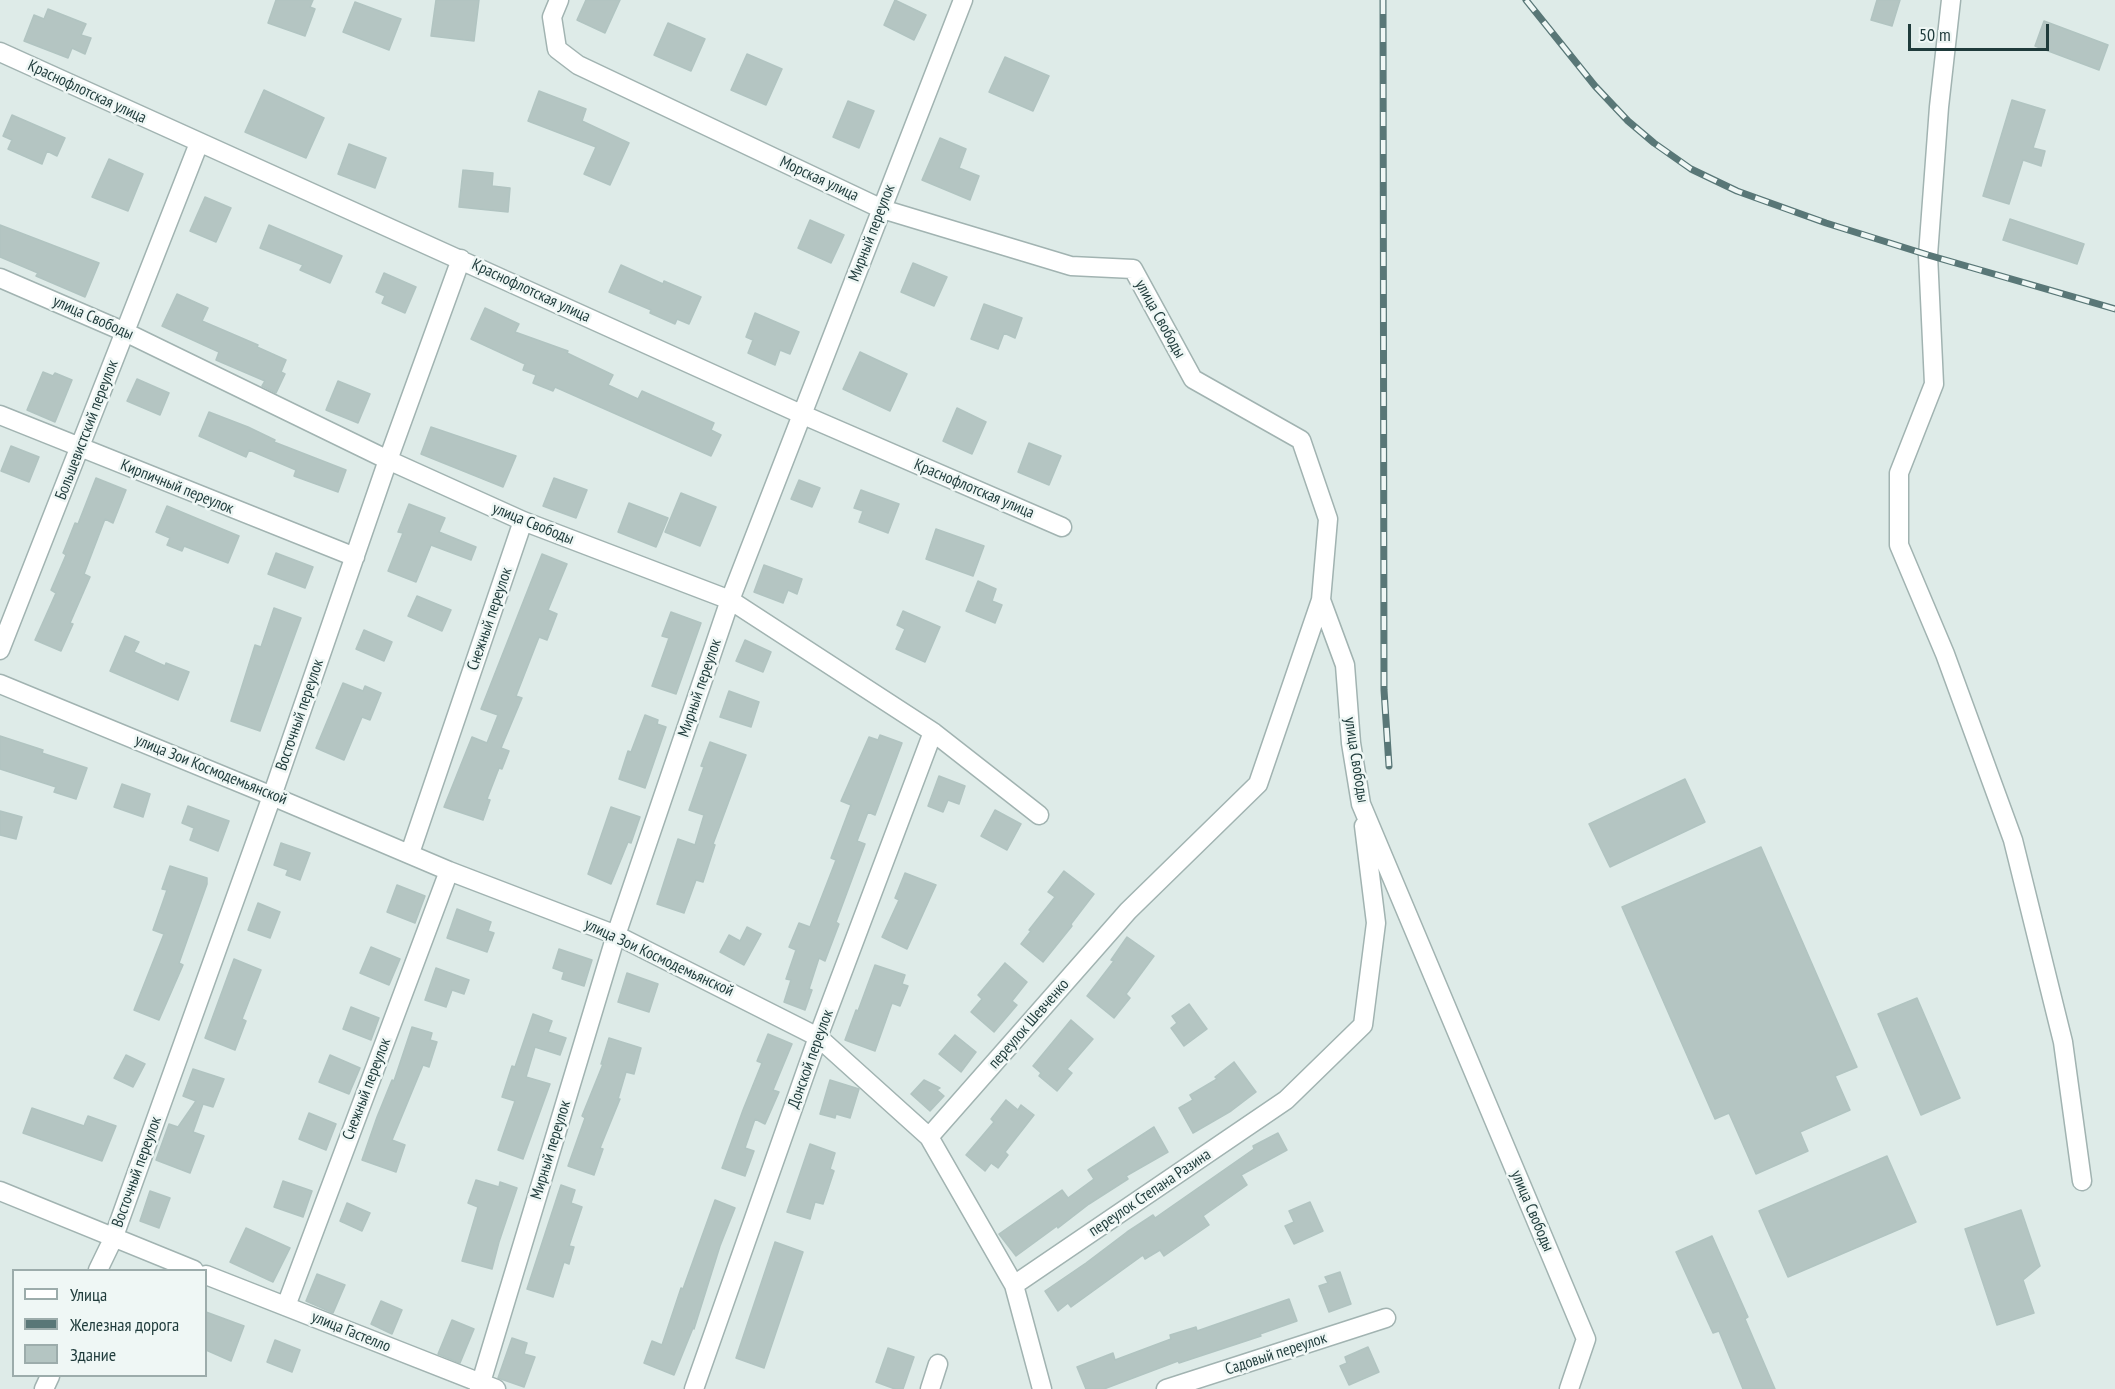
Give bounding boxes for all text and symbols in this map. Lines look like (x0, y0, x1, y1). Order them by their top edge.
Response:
scale bar (1911, 12, 2052, 50)
text: 50 m (1919, 23, 1951, 46)
street label: Краснофлотская улица (25, 56, 149, 128)
street label: Морская улица (777, 152, 861, 206)
street label: Мирный переулок (845, 182, 899, 284)
street label: Краснофлотская улица (469, 255, 593, 327)
street label: улица Свободы (1131, 277, 1189, 361)
street label: улица Свободы (50, 292, 136, 344)
street label: Большевистский переулок (51, 357, 123, 503)
street label: Краснофлотская улица (911, 455, 1037, 523)
street label: Кирпичный переулок (118, 456, 236, 518)
street label: улица Свободы (489, 499, 577, 549)
street label: Снежный переулок (463, 565, 517, 673)
street label: Мирный переулок (674, 636, 726, 740)
street label: Восточный переулок (272, 657, 328, 773)
street label: улица Свободы (1340, 716, 1372, 804)
street label: улица Зои Космодемьянской (132, 731, 290, 809)
street label: улица Зои Космодемьянской (581, 915, 737, 1001)
street label: переулок Шевченко (985, 975, 1073, 1073)
street label: Донской переулок (784, 1007, 838, 1111)
street label: Снежный переулок (339, 1035, 395, 1143)
street label: Мирный переулок (527, 1098, 575, 1202)
street label: Восточный переулок (108, 1114, 166, 1230)
street label: переулок Степана Разина (1085, 1145, 1215, 1241)
street label: улица Свободы (1506, 1168, 1558, 1254)
legend (12, 1269, 207, 1377)
text: Улица (70, 1283, 107, 1306)
street label: улица Гастелло (309, 1307, 393, 1357)
text: Железная дорога (70, 1313, 179, 1336)
street label: Садовый переулок (1223, 1329, 1329, 1379)
text: Здание (70, 1343, 116, 1366)

